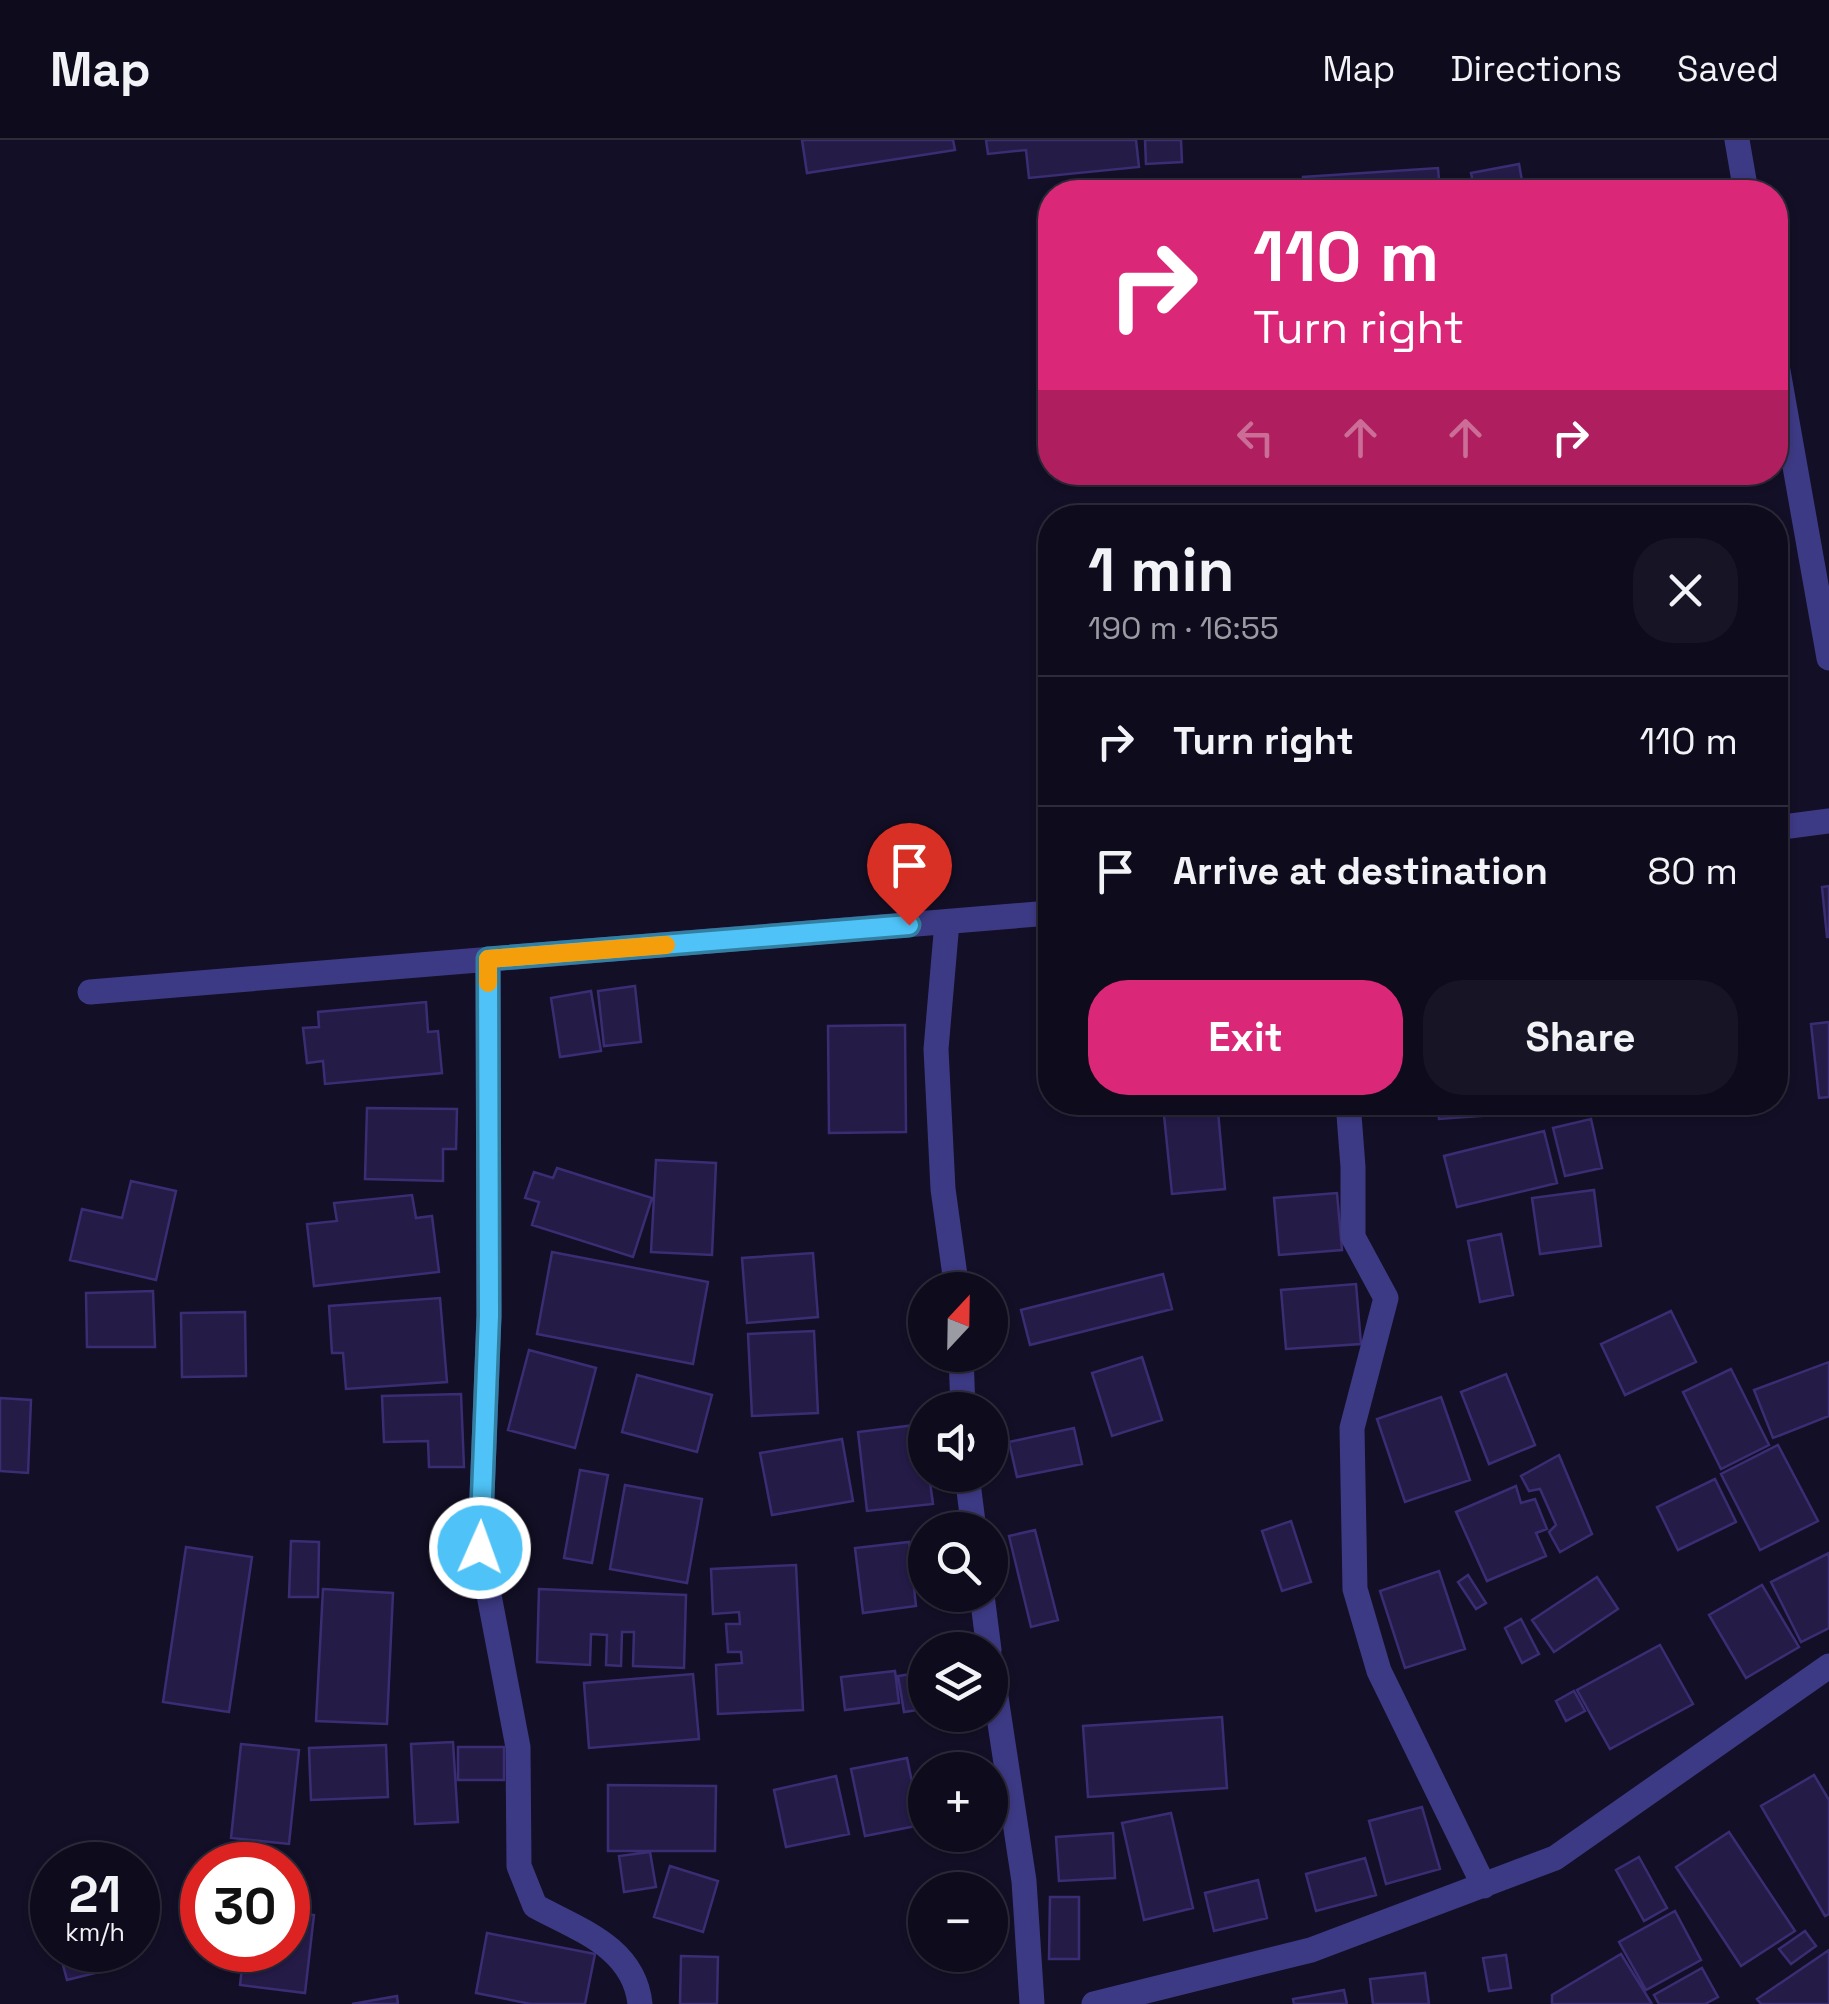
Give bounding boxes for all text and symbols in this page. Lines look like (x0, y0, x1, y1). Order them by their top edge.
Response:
text: Map (50, 39, 151, 100)
text: Map (1322, 47, 1395, 91)
text: Directions (1450, 47, 1622, 91)
text: Saved (1677, 47, 1779, 91)
text: 110 m (1253, 212, 1439, 301)
icon: right (1088, 220, 1218, 350)
text: Turn right (1253, 299, 1464, 356)
icon: left (1228, 410, 1283, 465)
icon: ahead (1333, 410, 1388, 465)
icon: ahead (1438, 410, 1493, 465)
icon: right (1543, 410, 1598, 465)
text: 1 min (1088, 532, 1235, 609)
button: close (1633, 538, 1738, 643)
text: 190 m · 16:55 (1088, 608, 1279, 648)
icon: right (1088, 714, 1143, 769)
text: Turn right (1173, 717, 1354, 765)
text: 110 m (1639, 717, 1738, 765)
pin (867, 823, 952, 926)
icon: arrive (882, 838, 937, 893)
icon: arrive (1088, 844, 1143, 899)
text: Arrive at destination (1173, 847, 1548, 895)
text: 80 m (1648, 847, 1738, 895)
button: Exit (1088, 980, 1403, 1095)
button: Share (1423, 980, 1738, 1095)
north arrow (908, 1272, 1008, 1372)
map controls (908, 1272, 1008, 1972)
button: sound (908, 1392, 1008, 1492)
position arrow (428, 1496, 532, 1600)
button: search (908, 1512, 1008, 1612)
button: layers (908, 1632, 1008, 1732)
button: + (908, 1752, 1008, 1852)
speed limit sign: 30 (180, 1842, 310, 1972)
text: 21 (69, 1863, 121, 1927)
button: − (908, 1872, 1008, 1972)
text: km/h (65, 1916, 125, 1948)

